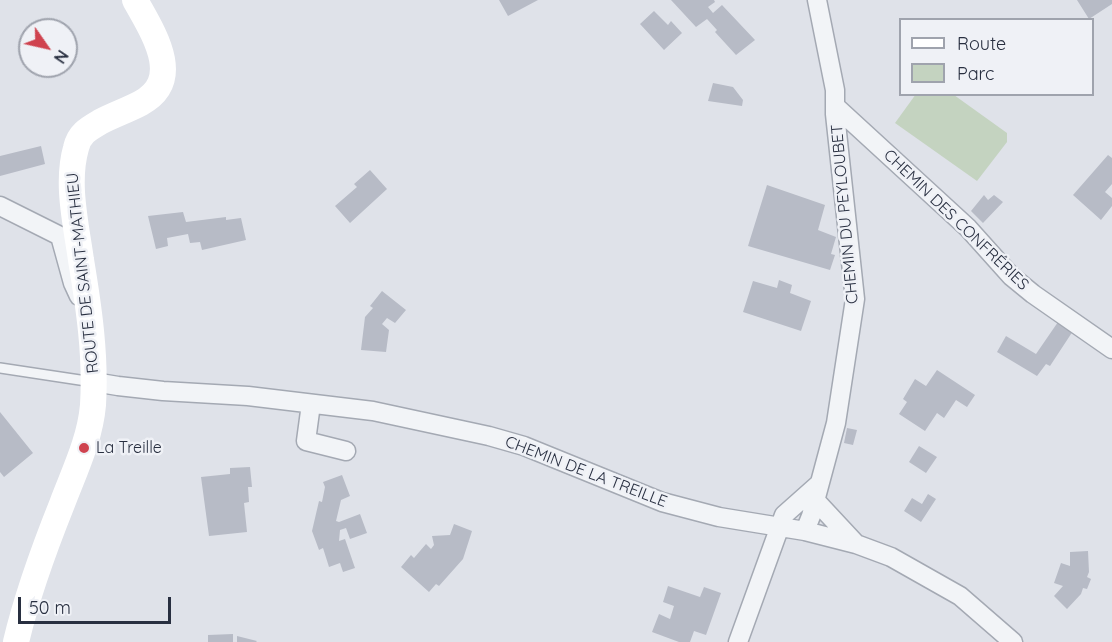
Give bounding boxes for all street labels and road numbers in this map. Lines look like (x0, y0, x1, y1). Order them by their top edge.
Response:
street label: CHEMIN DU PEYLOUBET (828, 123, 862, 305)
street label: CHEMIN DES CONFRÉRIES (879, 146, 1033, 294)
street label: ROUTE DE SAINT-MATHIEU (63, 172, 103, 374)
street label: CHEMIN DE LA TREILLE (502, 432, 670, 512)

